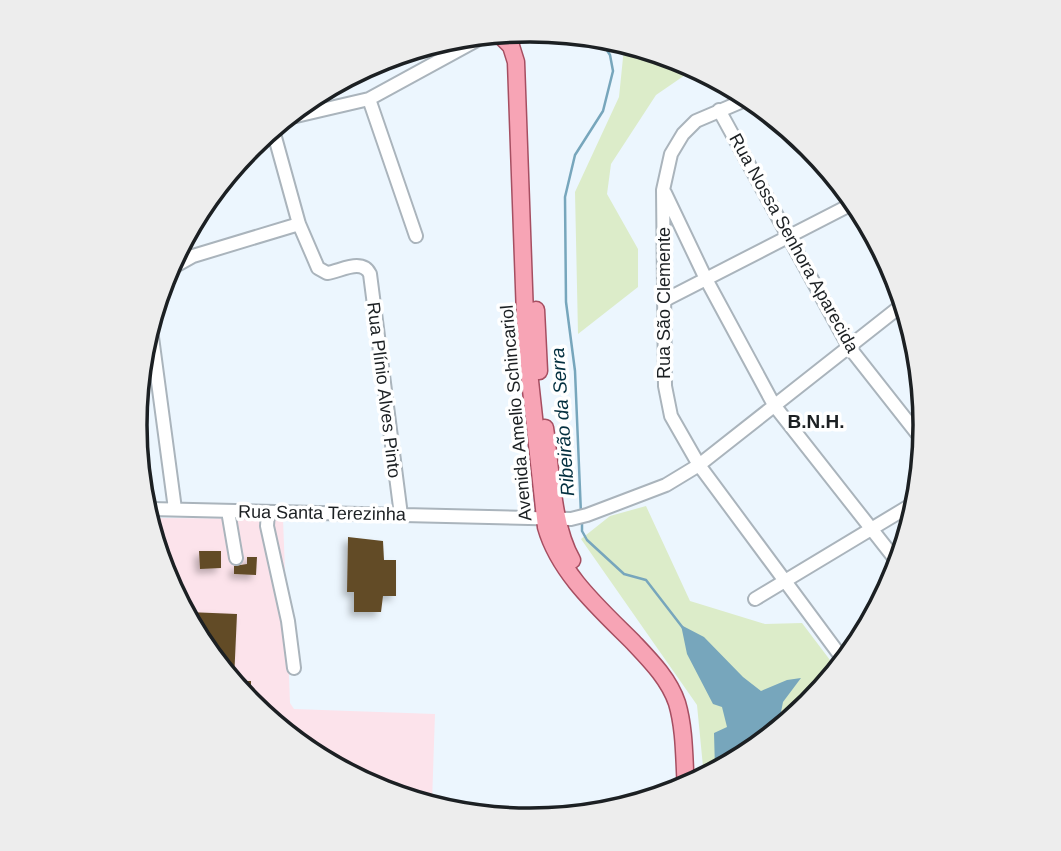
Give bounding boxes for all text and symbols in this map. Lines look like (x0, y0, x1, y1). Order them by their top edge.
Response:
street label: Rua Nossa Senhora Aparecida (725, 130, 863, 357)
street label: Rua São Clemente (654, 227, 674, 379)
street label: Rua Plínio Alves Pinto (363, 301, 405, 479)
street label: Avenida Amelio Schincariol (497, 304, 535, 522)
water label: Ribeirão da Serra (547, 347, 578, 497)
district label: B.N.H. (788, 411, 845, 432)
street label: Rua Santa Terezinha (238, 502, 407, 524)

